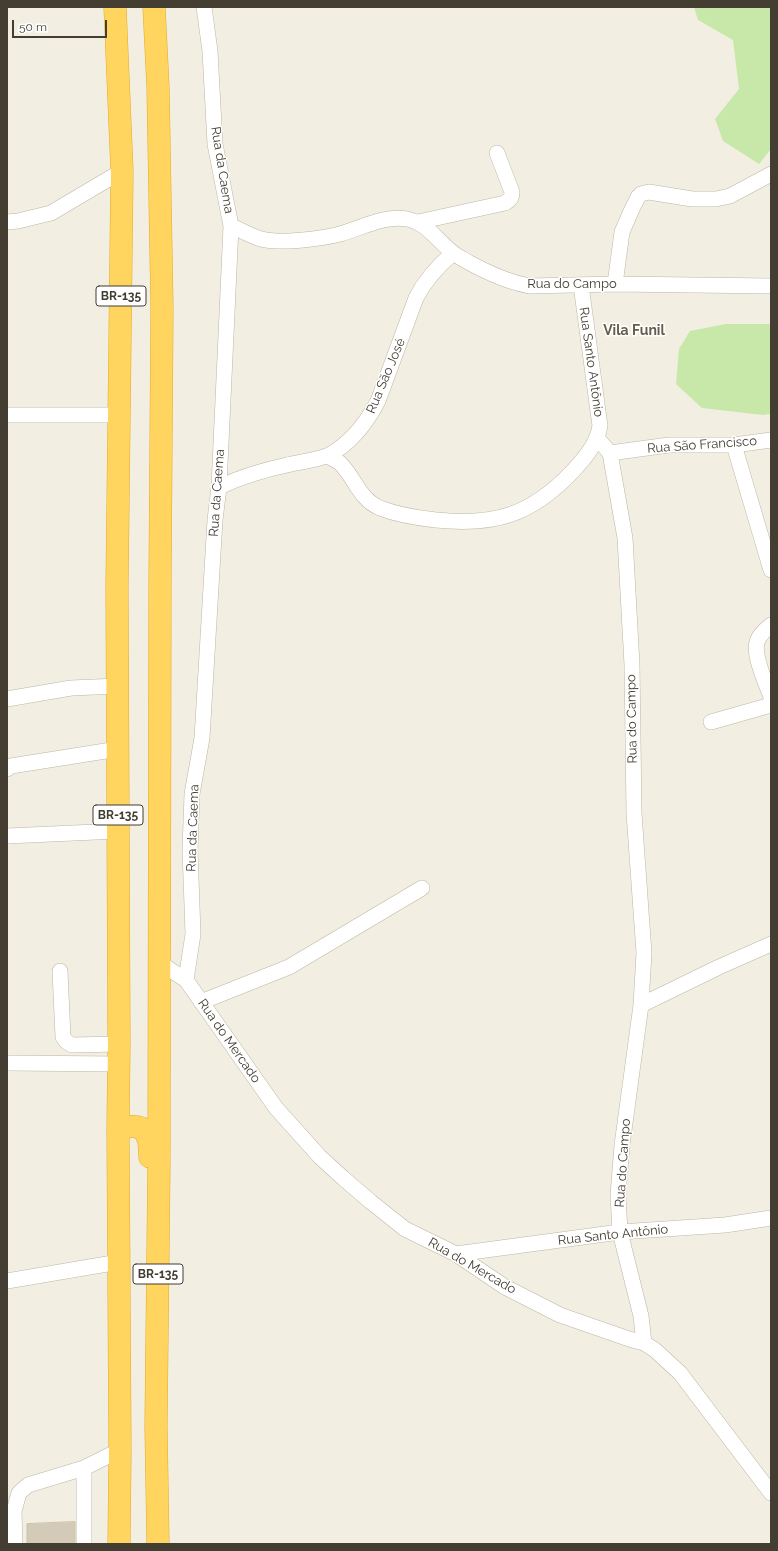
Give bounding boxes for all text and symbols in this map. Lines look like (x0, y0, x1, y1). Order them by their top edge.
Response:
scale bar (14, 12, 109, 38)
text: 50 m (19, 20, 47, 34)
street label: Rua da Caema (207, 125, 237, 215)
street label: Rua do Campo (527, 276, 617, 292)
road number: BR-135 (96, 286, 146, 306)
street label: Rua Santo Antônio (576, 306, 606, 418)
district label: Vila Funil (603, 323, 665, 339)
street label: Rua São José (363, 336, 409, 416)
street label: Rua São Francisco (647, 433, 757, 457)
street label: Rua da Caema (206, 449, 228, 537)
street label: Rua do Campo (623, 674, 641, 764)
street label: Rua da Caema (184, 784, 202, 872)
road number: BR-135 (93, 805, 143, 825)
street label: Rua do Mercado (194, 996, 264, 1086)
street label: Rua do Campo (612, 1118, 634, 1208)
street label: Rua Santo Antônio (557, 1221, 669, 1249)
street label: Rua do Mercado (425, 1235, 519, 1297)
road number: BR-135 (133, 1264, 183, 1284)

